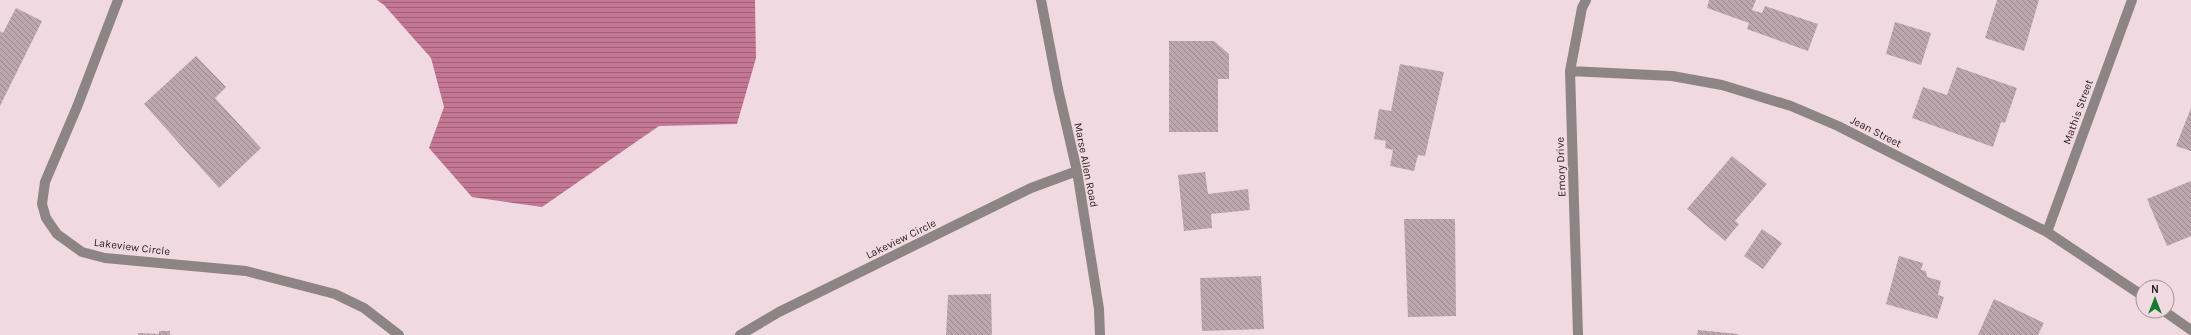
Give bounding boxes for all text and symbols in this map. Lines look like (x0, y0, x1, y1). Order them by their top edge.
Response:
street label: Mathis Street (2060, 78, 2096, 146)
street label: Jean Street (1848, 114, 1904, 150)
street label: Marse Allen Road (1071, 122, 1101, 208)
street label: Emory Drive (1553, 137, 1569, 197)
street label: Lakeview Circle (864, 216, 939, 262)
street label: Lakeview Circle (93, 236, 171, 258)
north arrow (2135, 279, 2175, 319)
text: N (2151, 283, 2159, 296)

